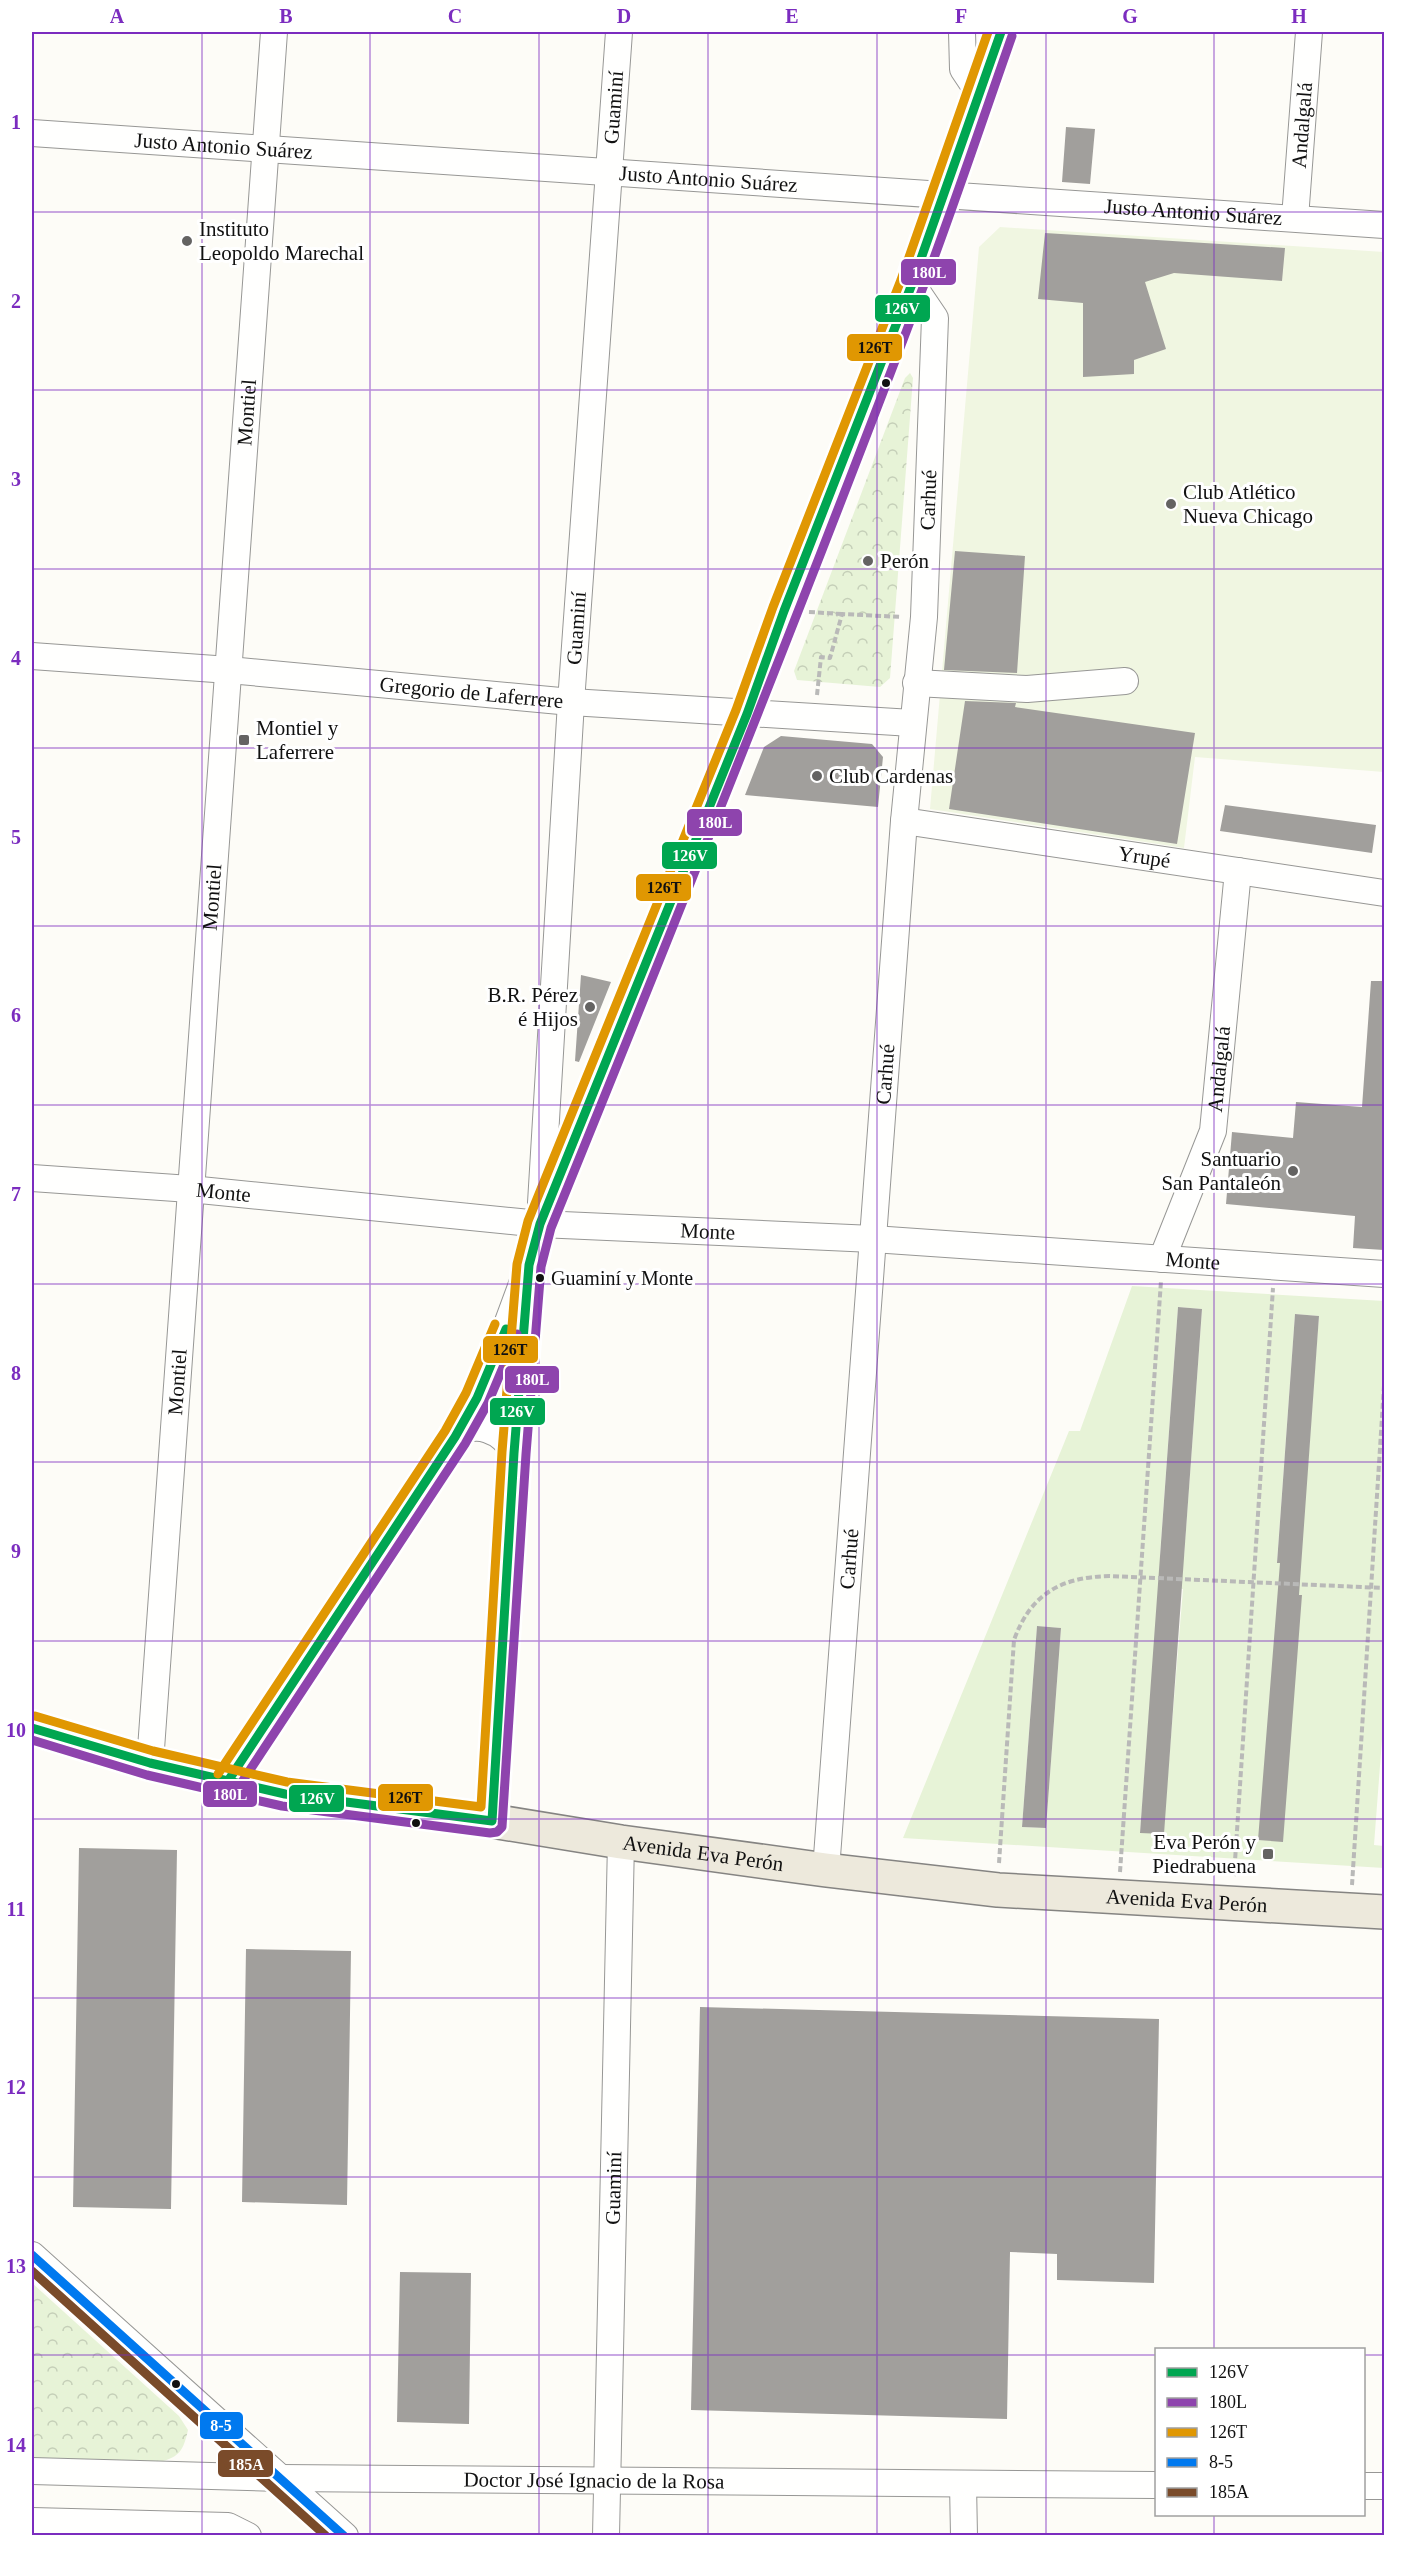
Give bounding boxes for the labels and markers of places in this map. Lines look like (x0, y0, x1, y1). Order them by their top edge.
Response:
place label: Instituto Leopoldo Marechal (199, 217, 364, 265)
marker: Instituto Leopoldo Marechal (180, 234, 194, 248)
unlabelled marker (880, 377, 892, 389)
place label: Club Atlético Nueva Chicago (1183, 480, 1313, 528)
marker: Club Atlético Nueva Chicago (1164, 497, 1178, 511)
place label: Perón (880, 549, 929, 573)
marker: Perón (861, 554, 875, 568)
place label: Montiel y Laferrere (256, 716, 339, 764)
marker: Montiel y Laferrere (237, 733, 251, 747)
place label: Club Cardenas (829, 764, 953, 788)
marker: Club Cardenas (810, 769, 824, 783)
place label: B.R. Pérez é Hijos (488, 983, 578, 1031)
marker: B.R. Pérez é Hijos (583, 1000, 597, 1014)
place label: Santuario San Pantaleón (1161, 1147, 1281, 1195)
marker: Santuario San Pantaleón (1286, 1164, 1300, 1178)
place label: Guaminí y Monte (551, 1267, 693, 1290)
marker: Guaminí y Monte (534, 1272, 546, 1284)
unlabelled marker (410, 1817, 422, 1829)
place label: Eva Perón y Piedrabuena (1152, 1830, 1257, 1878)
marker: Eva Perón y Piedrabuena (1261, 1847, 1275, 1861)
unlabelled marker (170, 2378, 182, 2390)

